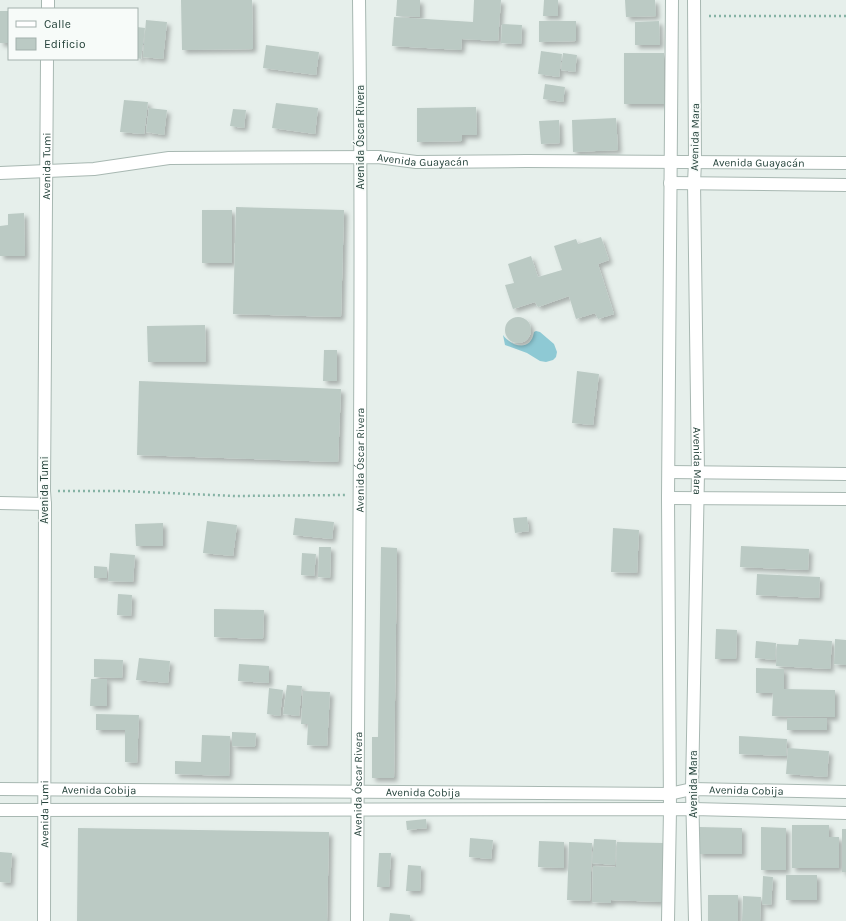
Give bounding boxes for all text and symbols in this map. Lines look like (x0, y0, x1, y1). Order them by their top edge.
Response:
legend (8, 8, 138, 60)
text: Calle (44, 17, 71, 31)
text: Edificio (44, 37, 85, 51)
street label: Avenida Óscar Rivera (352, 85, 367, 189)
street label: Avenida Mara (688, 103, 702, 171)
street label: Avenida Tumi (40, 132, 53, 200)
street label: Avenida Guayacán (376, 150, 469, 169)
street label: Avenida Guayacán (713, 156, 805, 169)
street label: Avenida Óscar Rivera (351, 408, 367, 513)
street label: Avenida Mara (691, 427, 705, 495)
street label: Avenida Tumi (38, 456, 51, 524)
street label: Avenida Óscar Rivera (349, 731, 365, 836)
street label: Avenida Mara (687, 750, 700, 818)
street label: Avenida Tumi (38, 780, 51, 848)
street label: Avenida Cobija (62, 783, 136, 797)
street label: Avenida Cobija (709, 783, 784, 797)
street label: Avenida Cobija (386, 785, 460, 799)

